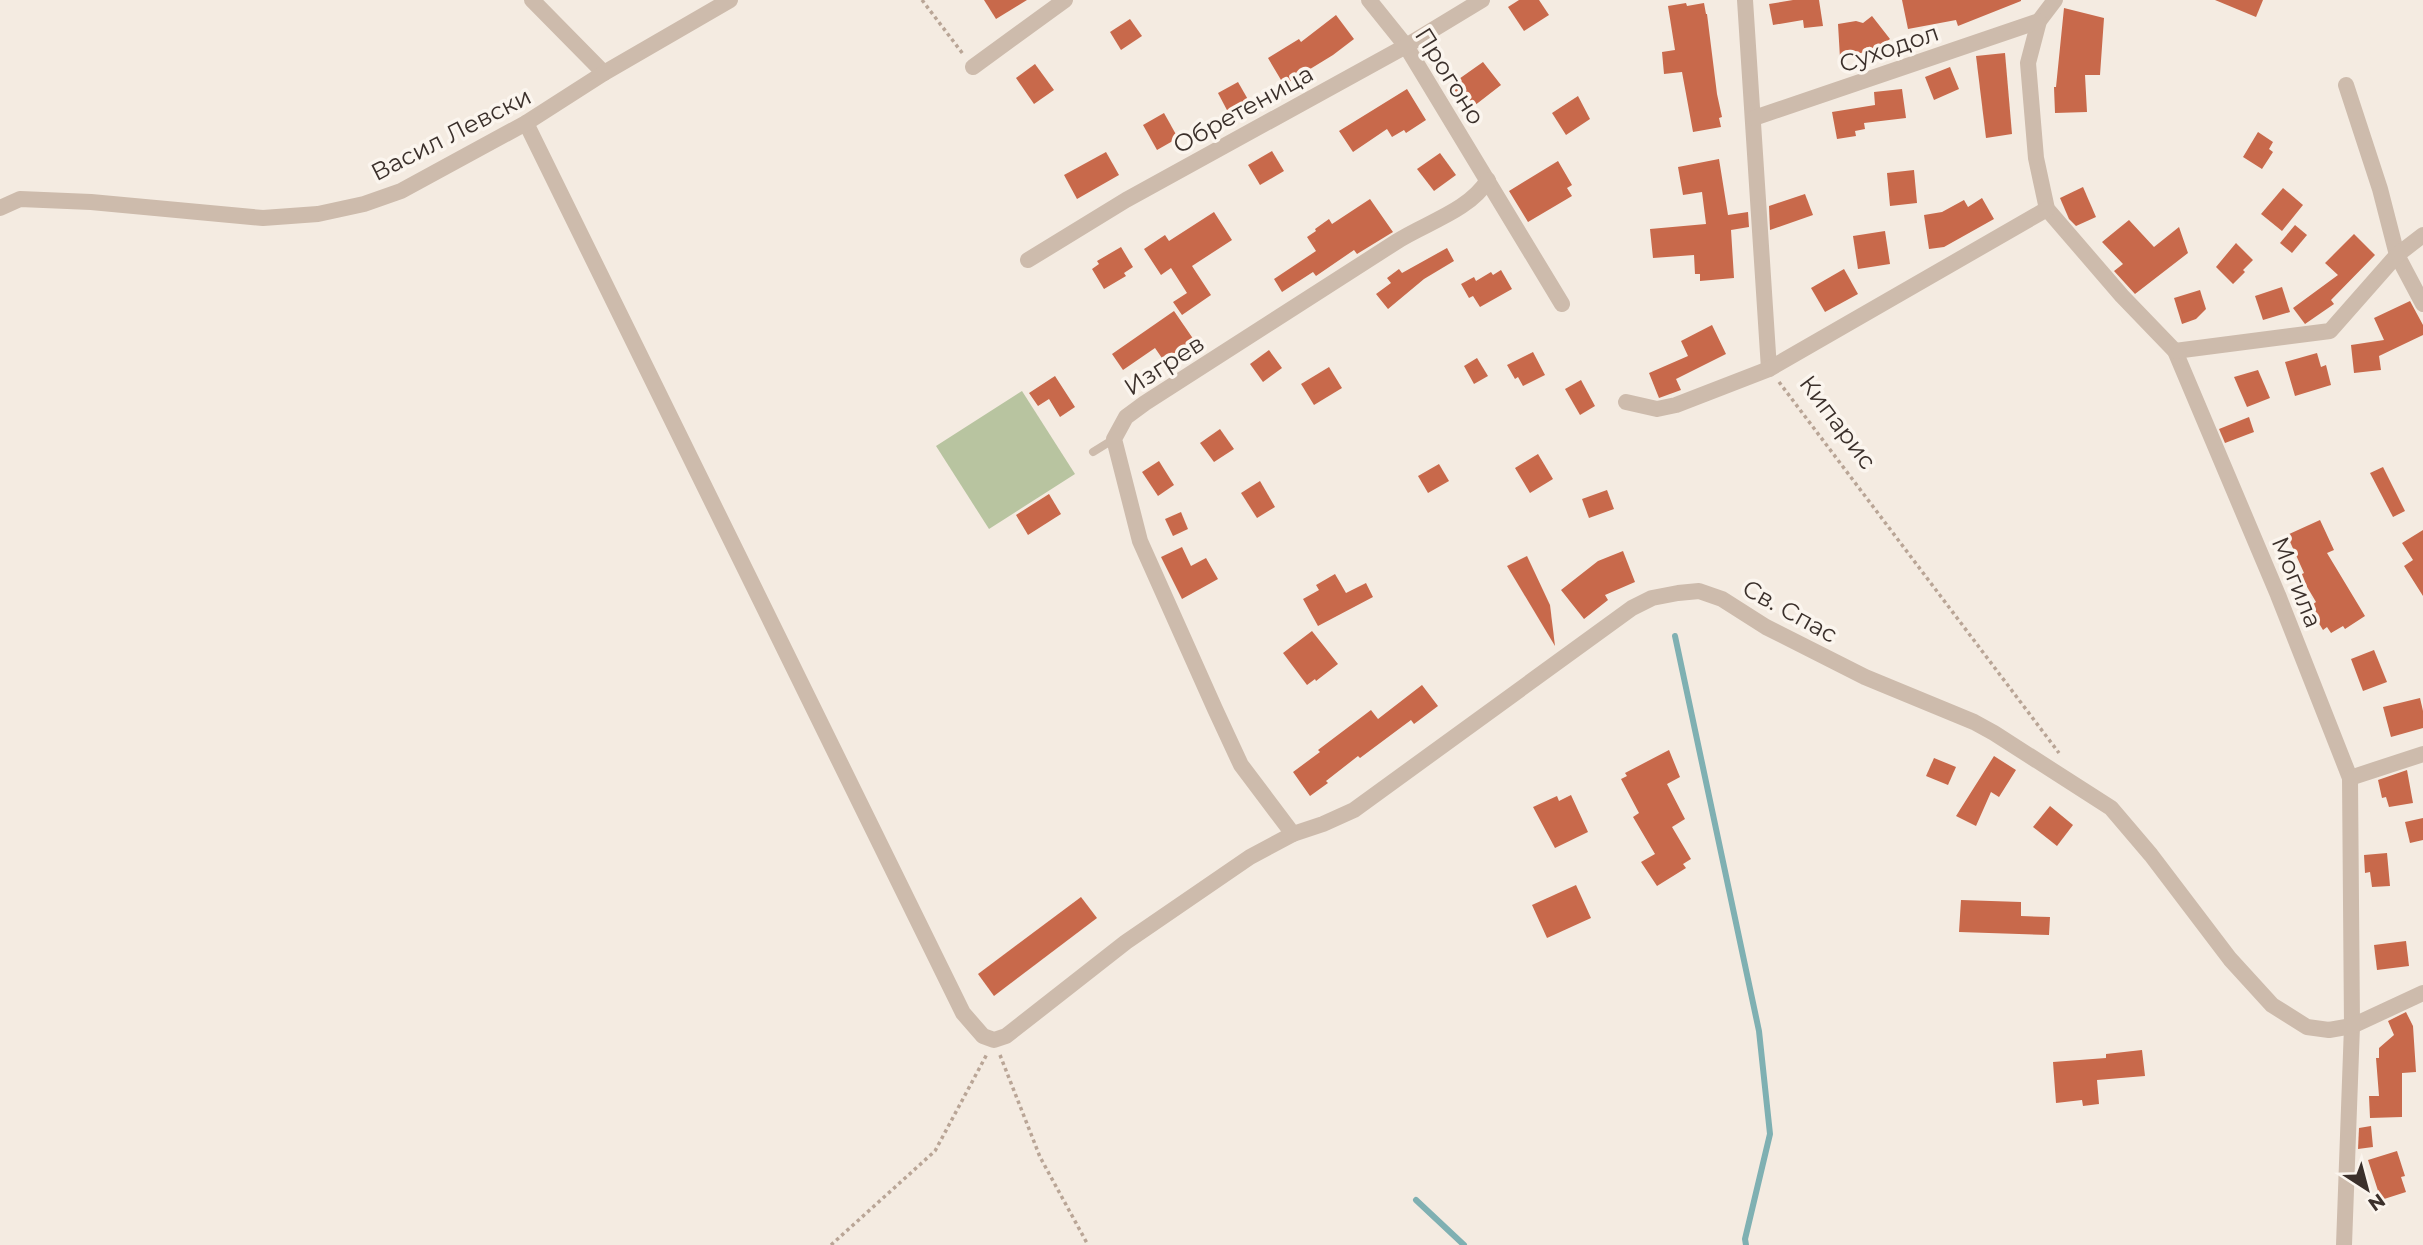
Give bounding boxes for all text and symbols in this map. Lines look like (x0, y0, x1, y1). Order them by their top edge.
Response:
street label: Суходол (1835, 17, 1943, 79)
street label: Прогоно (1409, 22, 1491, 130)
street label: Обретеница (1168, 59, 1318, 159)
street label: Васил Левски (366, 81, 536, 187)
street label: Изгрев (1118, 328, 1210, 402)
street label: Кипарис (1793, 369, 1883, 475)
street label: Могила (2266, 532, 2328, 632)
street label: Св. Спас (1737, 573, 1843, 649)
north arrow (2332, 1154, 2402, 1224)
text: N (2364, 1189, 2390, 1216)

